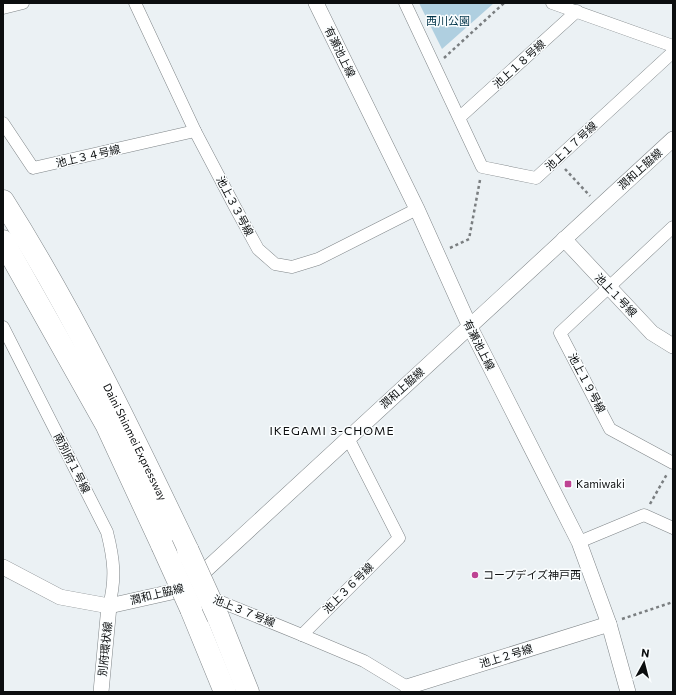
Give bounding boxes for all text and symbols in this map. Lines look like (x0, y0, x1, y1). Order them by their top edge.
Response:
park label: 西川公園 (426, 14, 470, 27)
street label: 有瀬池上線 (323, 24, 358, 79)
street label: 池上１８号線 (490, 37, 548, 91)
street label: 池上１７号線 (542, 118, 599, 173)
street label: 池上３４号線 (54, 142, 122, 169)
street label: 潤和上脇線 (615, 145, 664, 192)
street label: 池上３３号線 (214, 174, 257, 238)
street label: 池上１号線 (593, 270, 640, 319)
street label: 有瀬池上線 (461, 317, 498, 372)
street label: 池上１９号線 (566, 351, 609, 415)
street label: 潤和上脇線 (377, 364, 426, 411)
street label: Daini Shinmei Expressway (101, 381, 170, 503)
district label: IKEGAMI 3-CHOME (269, 423, 395, 437)
street label: 南別府１号線 (52, 430, 93, 495)
place label: Kamiwaki (576, 477, 625, 490)
marker: Kamiwaki (563, 479, 573, 489)
street label: 池上３６号線 (320, 560, 376, 616)
place label: コープデイズ神戸西 (483, 568, 581, 581)
marker: コープデイズ神戸西 (470, 570, 480, 580)
street label: 潤和上脇線 (129, 581, 185, 606)
street label: 池上３７号線 (211, 592, 277, 629)
street label: 別府環状線 (95, 621, 114, 677)
street label: 池上２号線 (478, 641, 534, 670)
north arrow (624, 643, 664, 683)
text: N (640, 646, 650, 660)

